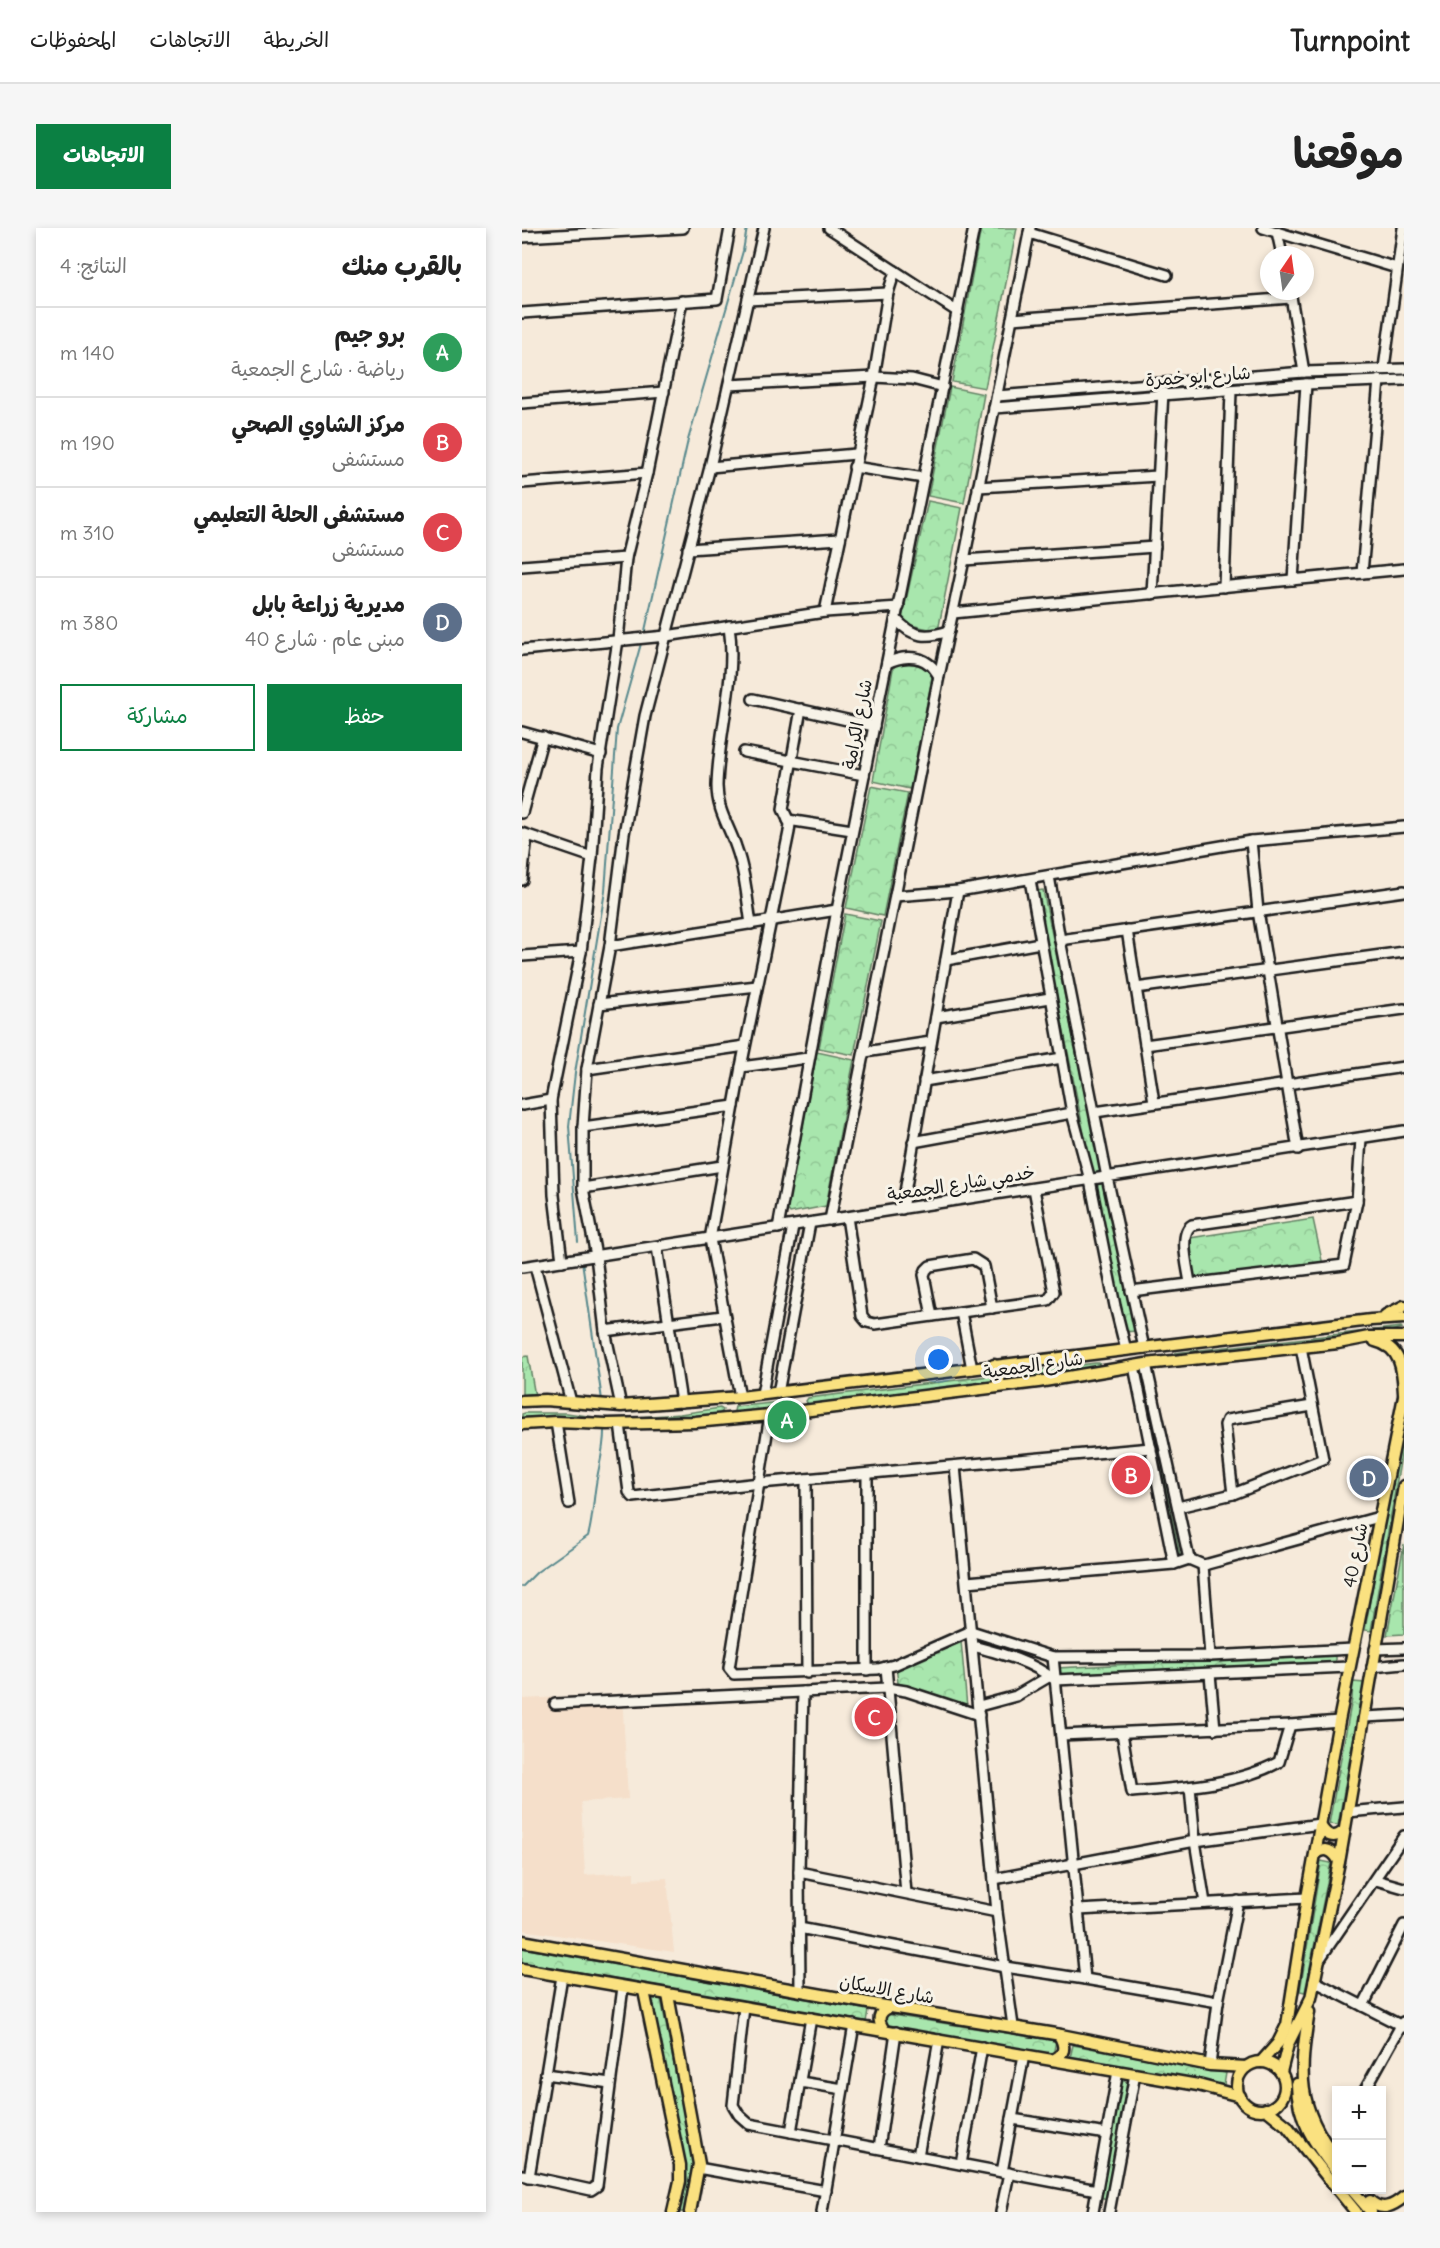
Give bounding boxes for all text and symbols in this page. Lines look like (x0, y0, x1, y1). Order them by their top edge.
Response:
text: Turnpoint (1290, 23, 1410, 59)
text: المحفوظات (30, 26, 116, 53)
text: الاتجاهات (149, 26, 231, 53)
text: الخريطة (264, 26, 329, 53)
button: الاتجاهات (36, 124, 171, 189)
text: موقعنا (1293, 127, 1404, 179)
north arrow (1260, 246, 1314, 300)
text: بالقرب منك (342, 249, 462, 282)
text: النتائج: 4 (60, 253, 127, 278)
text: برو جيم (335, 320, 405, 348)
text: 140 m (60, 340, 115, 365)
text: A (436, 340, 449, 365)
text: رياضة · شارع الجمعية (231, 356, 405, 381)
street label: شارع ابو خمرة (1145, 361, 1251, 392)
text: مركز الشاوي الصحي (231, 410, 405, 438)
text: 190 m (60, 430, 115, 455)
text: B (436, 430, 449, 455)
text: مستشفى (332, 446, 405, 471)
text: مستشفى الحلة التعليمي (194, 500, 405, 528)
text: 310 m (60, 520, 115, 545)
text: C (436, 520, 449, 545)
text: مستشفى (332, 536, 405, 561)
text: مديرية زراعة بابل (252, 590, 405, 618)
text: 380 m (60, 610, 118, 635)
text: D (435, 610, 450, 635)
text: مبنى عام · شارع 40 (245, 626, 405, 651)
street label: شارع الكرامة (837, 677, 878, 771)
button: مشاركة (60, 684, 255, 751)
button: حفظ (267, 684, 462, 751)
street label: خدمي شارع الجمعية (885, 1160, 1037, 1211)
your location (924, 1345, 953, 1374)
street label: شارع الجمعية (982, 1347, 1085, 1384)
pin: A (768, 1398, 806, 1442)
pin: B (1112, 1452, 1150, 1498)
pin: D (1350, 1456, 1388, 1500)
street label: شارع 40 (1337, 1521, 1374, 1590)
pin: C (854, 1694, 894, 1740)
street label: شارع الاسكان (838, 1969, 936, 2010)
map controls (1332, 2086, 1386, 2194)
button: + (1332, 2086, 1386, 2140)
button: − (1332, 2140, 1386, 2194)

